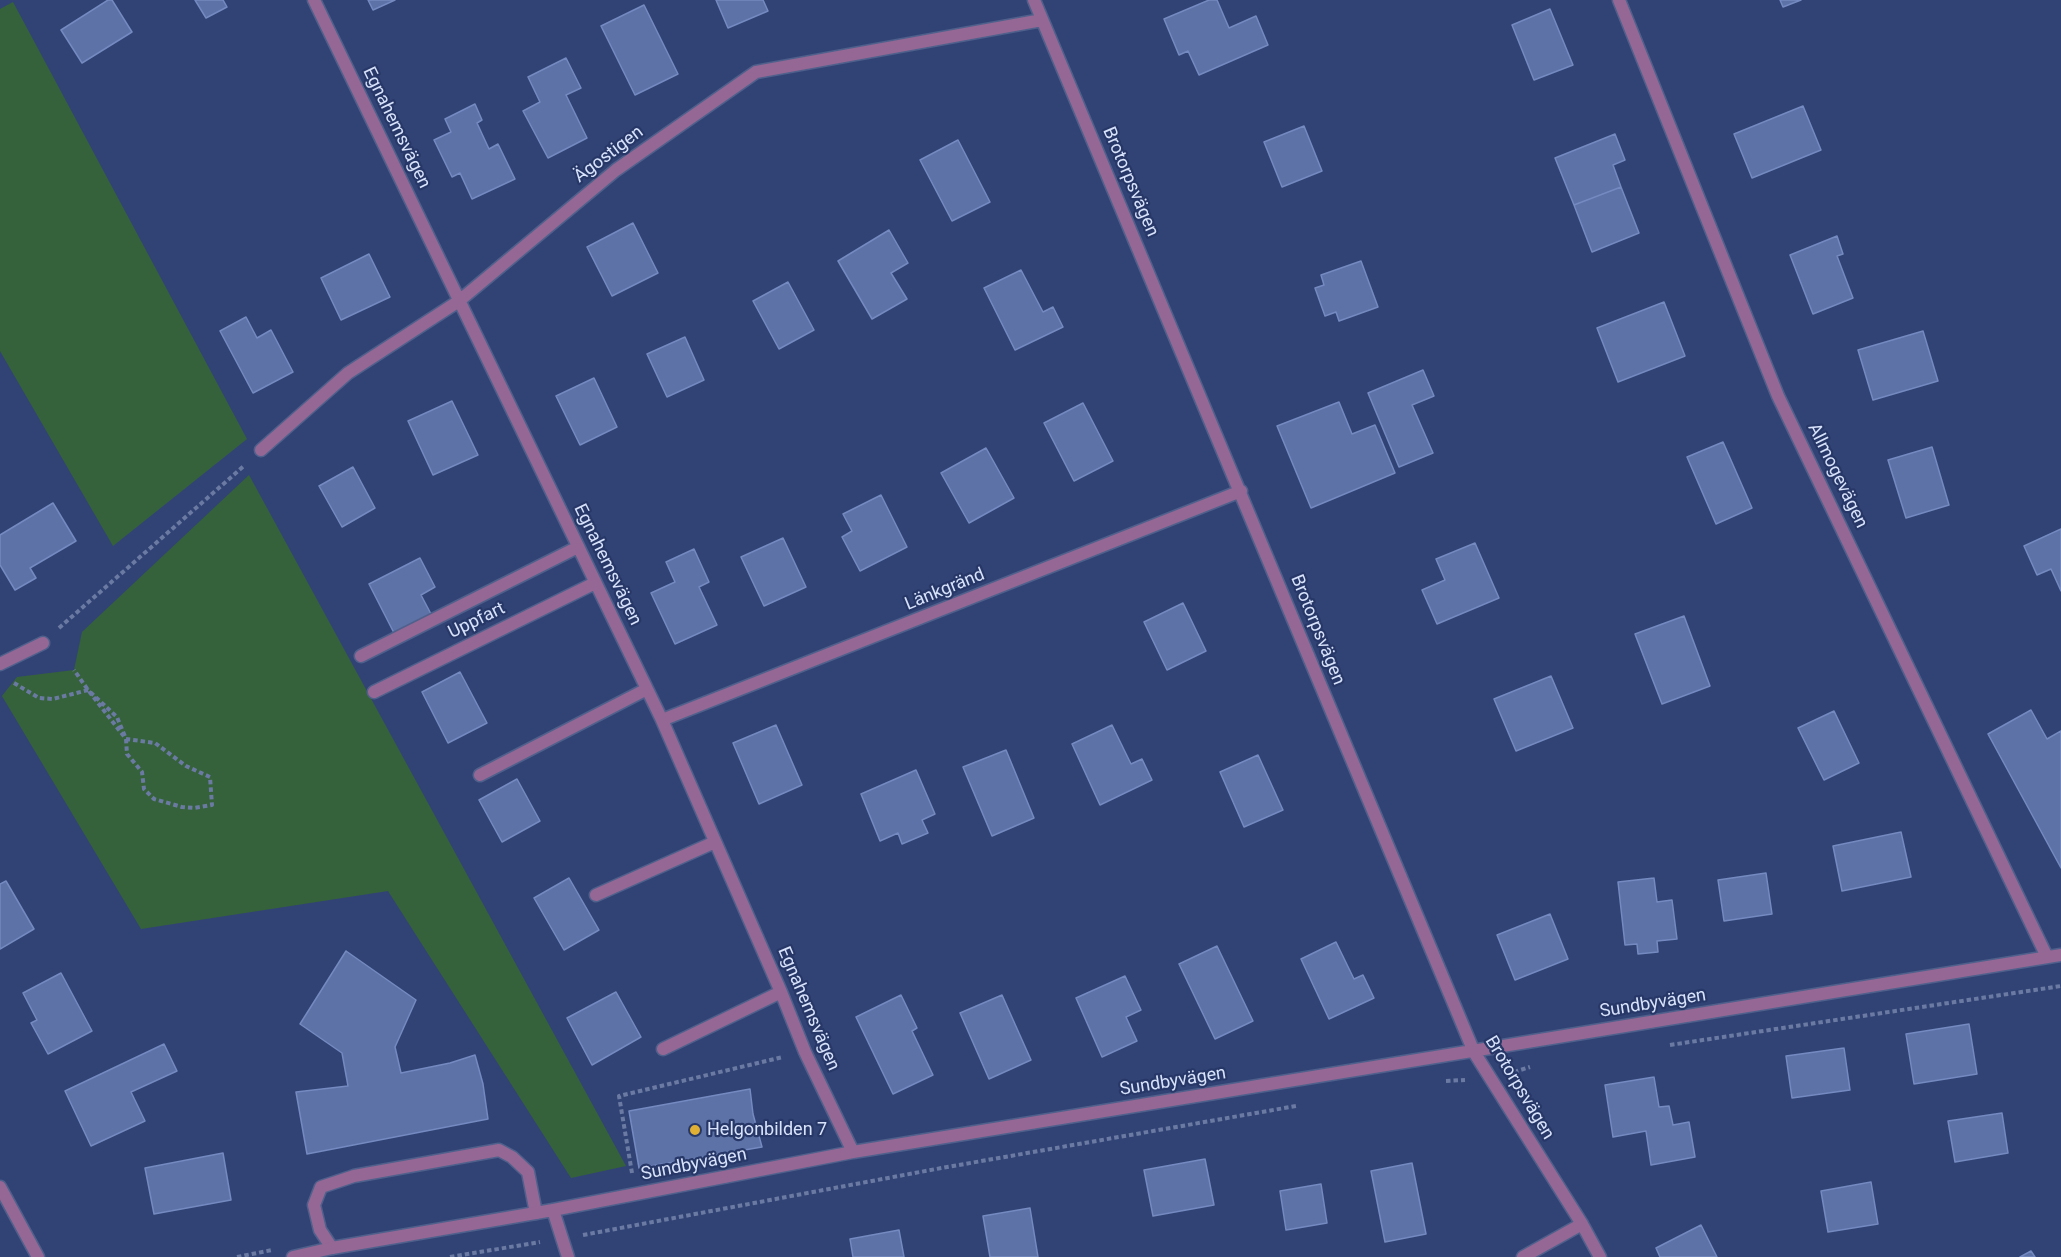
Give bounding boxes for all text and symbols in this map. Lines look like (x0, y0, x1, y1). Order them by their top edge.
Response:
street label: Egnahemsvägen (357, 64, 435, 192)
street label: Ägostigen (570, 122, 648, 188)
street label: Brotorpsvägen (1097, 124, 1163, 240)
street label: Allmogevägen (1802, 420, 1872, 532)
street label: Egnahemsvägen (568, 501, 646, 629)
street label: Länkgränd (902, 564, 988, 616)
street label: Brotorpsvägen (1285, 572, 1349, 688)
street label: Uppfart (445, 598, 509, 644)
street label: Egnahemsvägen (772, 944, 844, 1074)
street label: Sundbyvägen (1598, 985, 1708, 1023)
street label: Brotorpsvägen (1480, 1032, 1558, 1144)
street label: Sundbyvägen (1118, 1063, 1228, 1101)
place label: Helgonbilden 7 (707, 1119, 827, 1141)
marker: Helgonbilden 7 (688, 1123, 702, 1137)
street label: Sundbyvägen (639, 1144, 749, 1186)

